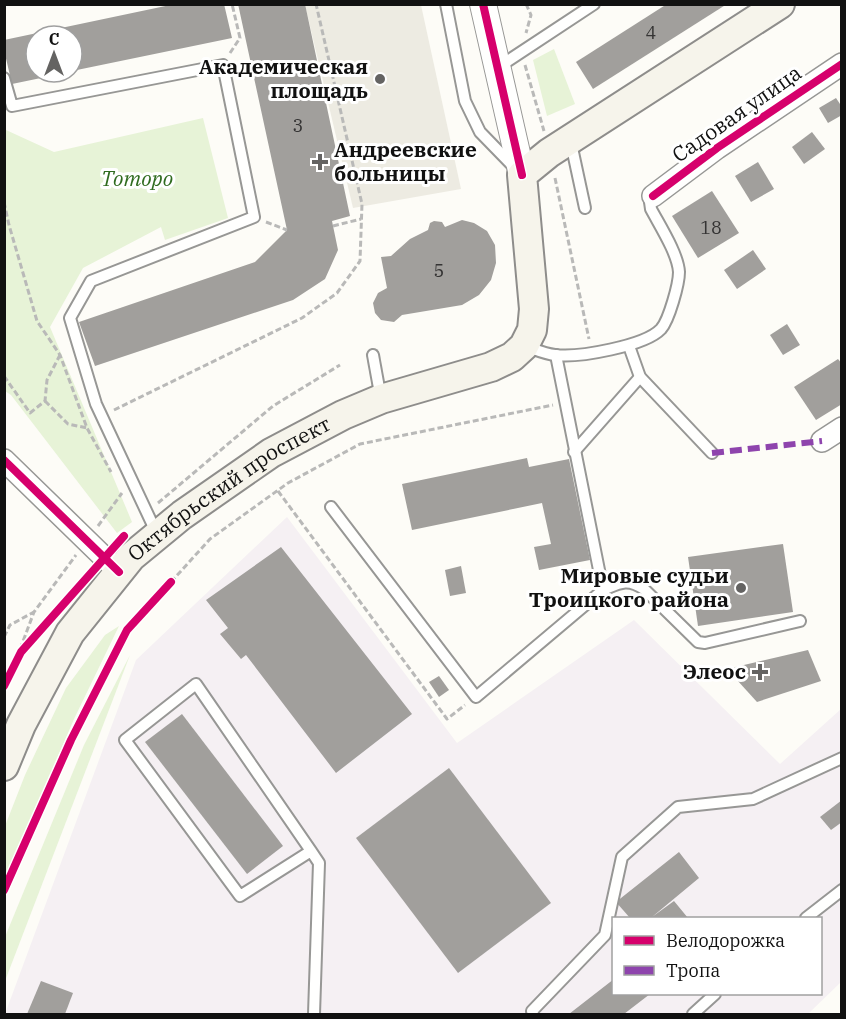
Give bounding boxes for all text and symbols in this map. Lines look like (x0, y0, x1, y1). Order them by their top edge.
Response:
house number: 4 (646, 21, 656, 44)
north arrow (24, 24, 84, 84)
text: С (49, 29, 59, 49)
place label: Академическая площадь (199, 52, 368, 104)
street label: Садовая улица (666, 58, 807, 168)
marker: Академическая площадь (373, 72, 387, 86)
house number: 3 (293, 114, 303, 137)
place label: Андреевские больницы (334, 135, 477, 187)
marker: Андреевские больницы (311, 153, 329, 171)
park label: Тоторо (101, 164, 173, 192)
house number: 18 (700, 216, 722, 239)
house number: 5 (434, 259, 444, 282)
street label: Октябрьский проспект (121, 409, 335, 567)
place label: Мировые судьи Троицкого района (529, 561, 729, 613)
marker: Мировые судьи Троицкого района (734, 581, 748, 595)
place label: Элеос (683, 657, 746, 685)
marker: Элеос (751, 663, 769, 681)
legend (612, 917, 822, 995)
text: Велодорожка (666, 929, 785, 952)
text: Тропа (666, 959, 721, 982)

